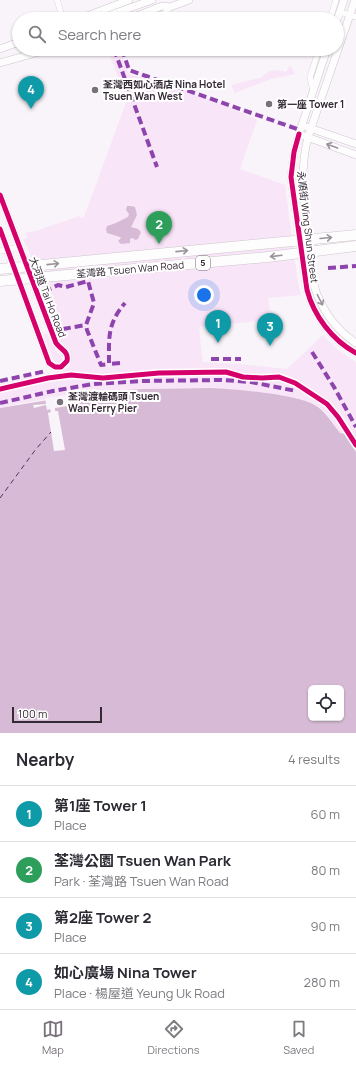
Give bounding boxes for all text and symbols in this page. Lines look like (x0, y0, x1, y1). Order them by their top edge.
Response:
search box (12, 12, 344, 56)
icon: search (26, 23, 48, 45)
text: Search here (58, 24, 141, 45)
pin: 4 (18, 76, 44, 109)
place label: 荃灣西如心酒店 Nina Hotel Tsuen Wan West (103, 77, 225, 103)
marker: 荃灣西如心酒店 Nina Hotel Tsuen Wan West (90, 85, 100, 95)
place label: 第一座 Tower 1 (277, 97, 344, 111)
marker: 第一座 Tower 1 (264, 99, 274, 109)
one-way arrow (326, 141, 338, 149)
street label: 永順街 Wing Shun Street (294, 170, 322, 284)
pin: 2 (146, 211, 172, 244)
one-way arrow (319, 235, 332, 242)
one-way arrow (175, 248, 188, 255)
one-way arrow (270, 252, 283, 260)
street label: 大河道 Tai Ho Road (26, 255, 70, 340)
road number: 5 (196, 256, 210, 270)
street label: 荃灣路 Tsuen Wan Road (75, 257, 185, 281)
one-way arrow (46, 261, 59, 268)
your location (194, 285, 214, 305)
one-way arrow (316, 294, 324, 306)
pin: 1 (205, 310, 231, 343)
pin: 3 (257, 313, 283, 346)
place label: 荃灣渡輪碼頭 Tsuen Wan Ferry Pier (68, 389, 159, 415)
marker: 荃灣渡輪碼頭 Tsuen Wan Ferry Pier (55, 397, 65, 407)
map controls (308, 685, 344, 721)
button: locate (308, 685, 344, 721)
scale bar (12, 705, 102, 724)
text: 100 m (18, 706, 47, 721)
text: Nearby (16, 748, 74, 771)
text: 4 results (288, 750, 340, 768)
text: 第1座 Tower 1 (54, 795, 147, 816)
text: 1 (26, 805, 32, 823)
text: 60 m (310, 805, 340, 823)
text: Place (54, 816, 87, 834)
text: 荃灣公園 Tsuen Wan Park (54, 850, 231, 871)
text: 2 (25, 861, 33, 879)
text: 80 m (311, 861, 340, 879)
text: Park · 荃灣路 Tsuen Wan Road (54, 872, 229, 890)
text: 第2座 Tower 2 (54, 907, 152, 928)
text: 3 (25, 917, 33, 935)
text: 90 m (310, 917, 340, 935)
text: Place (54, 928, 87, 946)
text: 如心廣場 Nina Tower (54, 962, 197, 983)
text: 4 (25, 973, 33, 991)
text: 280 m (303, 973, 340, 991)
text: Place · 楊屋道 Yeung Uk Road (54, 984, 225, 1002)
tab: Map (42, 1018, 64, 1057)
tab: Directions (147, 1018, 200, 1057)
tab: Saved (283, 1018, 314, 1057)

